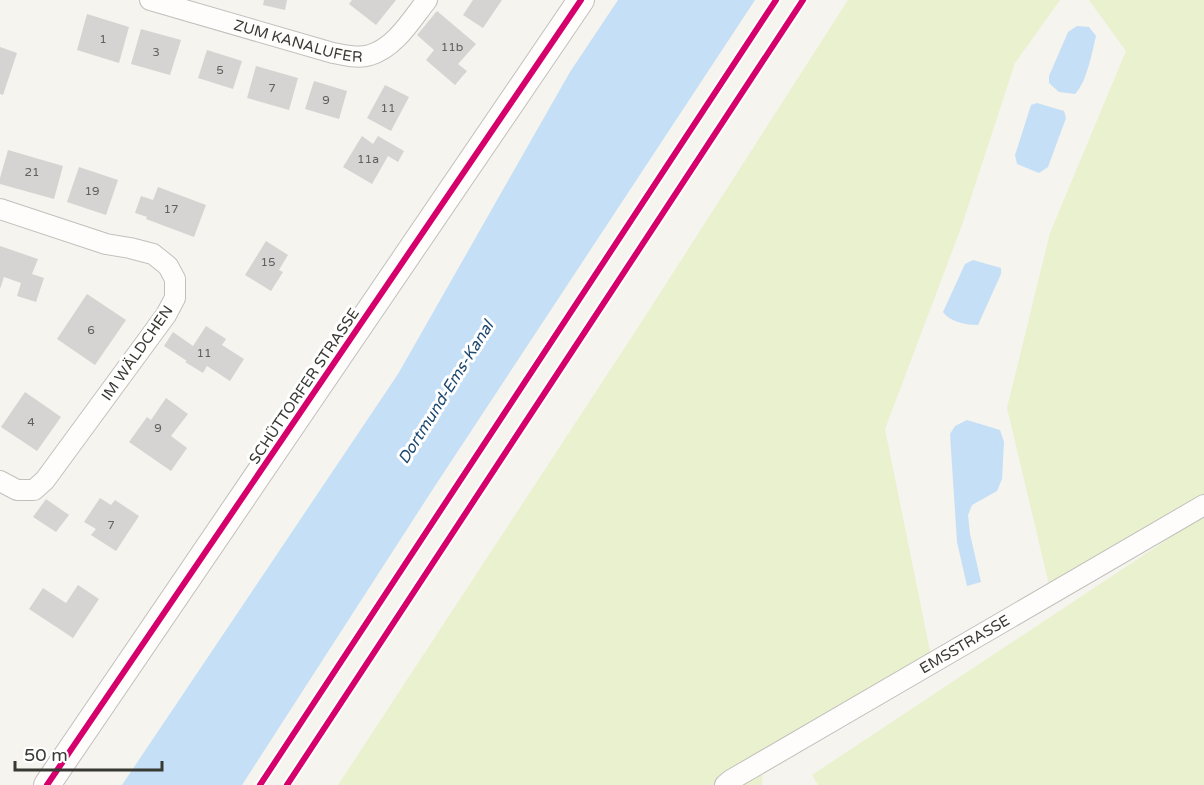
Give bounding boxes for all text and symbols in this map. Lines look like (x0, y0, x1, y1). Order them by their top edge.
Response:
street label: ZUM KANALUFER (232, 16, 363, 66)
house number: 1 (99, 32, 107, 46)
house number: 11b (441, 40, 463, 54)
house number: 3 (152, 45, 160, 59)
house number: 5 (216, 63, 224, 77)
house number: 7 (268, 81, 276, 95)
house number: 9 (322, 93, 330, 107)
house number: 11 (380, 101, 396, 115)
house number: 11a (357, 152, 379, 166)
house number: 21 (24, 165, 40, 179)
house number: 19 (84, 184, 100, 198)
house number: 17 (163, 202, 179, 216)
house number: 15 (260, 255, 276, 269)
street label: IM WÄLDCHEN (97, 302, 177, 404)
street label: SCHÜTTORFER STRASSE (245, 305, 363, 467)
water label: Dortmund-Ems-Kanal (394, 316, 499, 468)
house number: 6 (87, 323, 95, 337)
house number: 11 (196, 346, 212, 360)
house number: 4 (27, 415, 35, 429)
house number: 9 (154, 421, 162, 435)
house number: 7 (107, 518, 115, 532)
street label: EMSSTRASSE (916, 611, 1013, 677)
scale bar (15, 734, 162, 772)
text: 50 m (24, 744, 68, 766)

